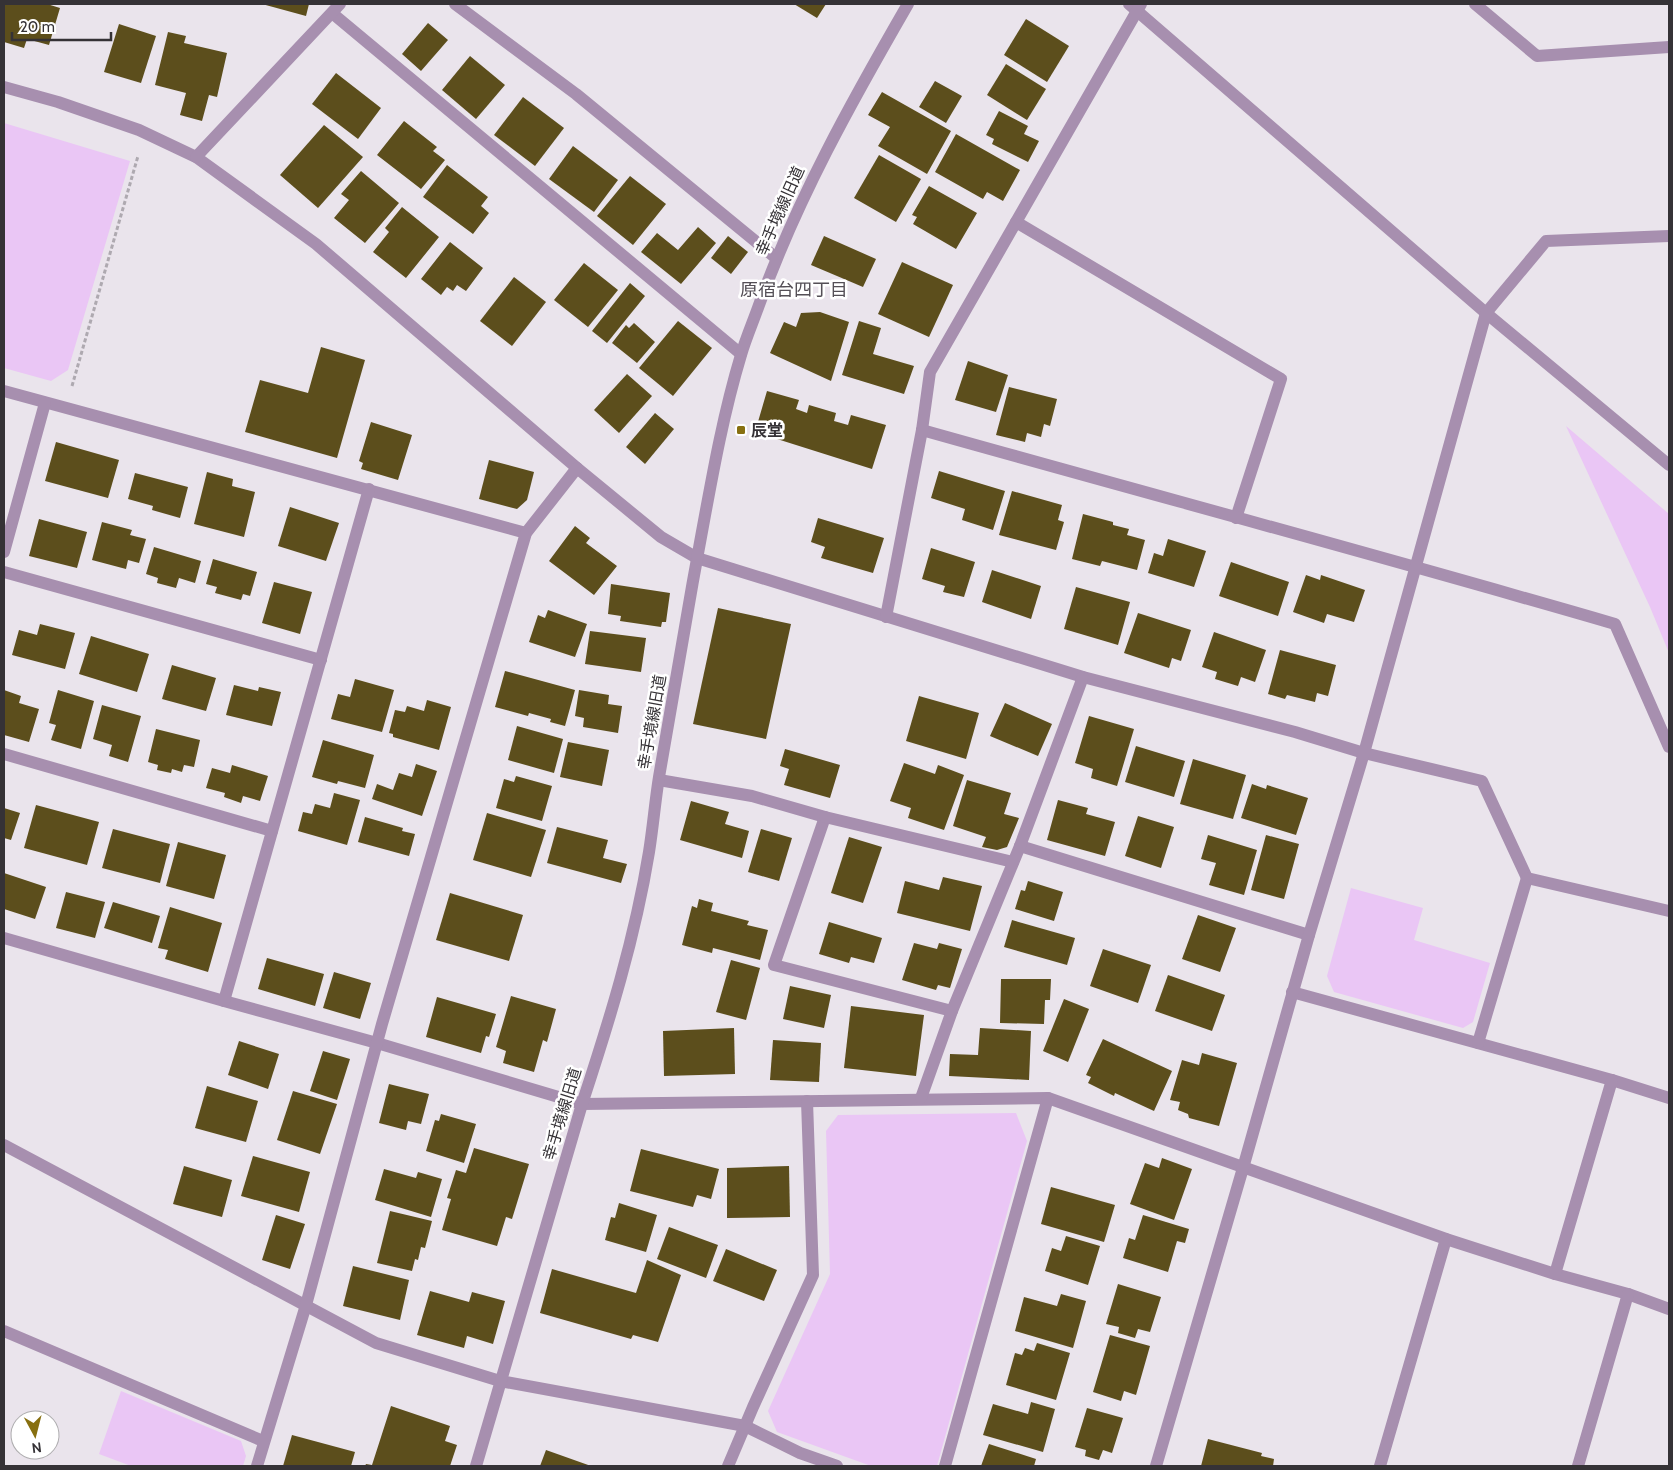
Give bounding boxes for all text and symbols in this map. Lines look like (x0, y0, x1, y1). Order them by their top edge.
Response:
scale bar (12, 10, 111, 42)
text: 20 m (20, 18, 55, 36)
street label: 幸手境線旧道 (752, 163, 808, 259)
district label: 原宿台四丁目 (740, 279, 848, 301)
place label: 辰堂 (751, 421, 783, 440)
marker: 辰堂 (735, 424, 747, 436)
street label: 幸手境線旧道 (634, 673, 670, 771)
street label: 幸手境線旧道 (539, 1065, 585, 1163)
north arrow (10, 1410, 60, 1460)
text: N (31, 1438, 43, 1457)

